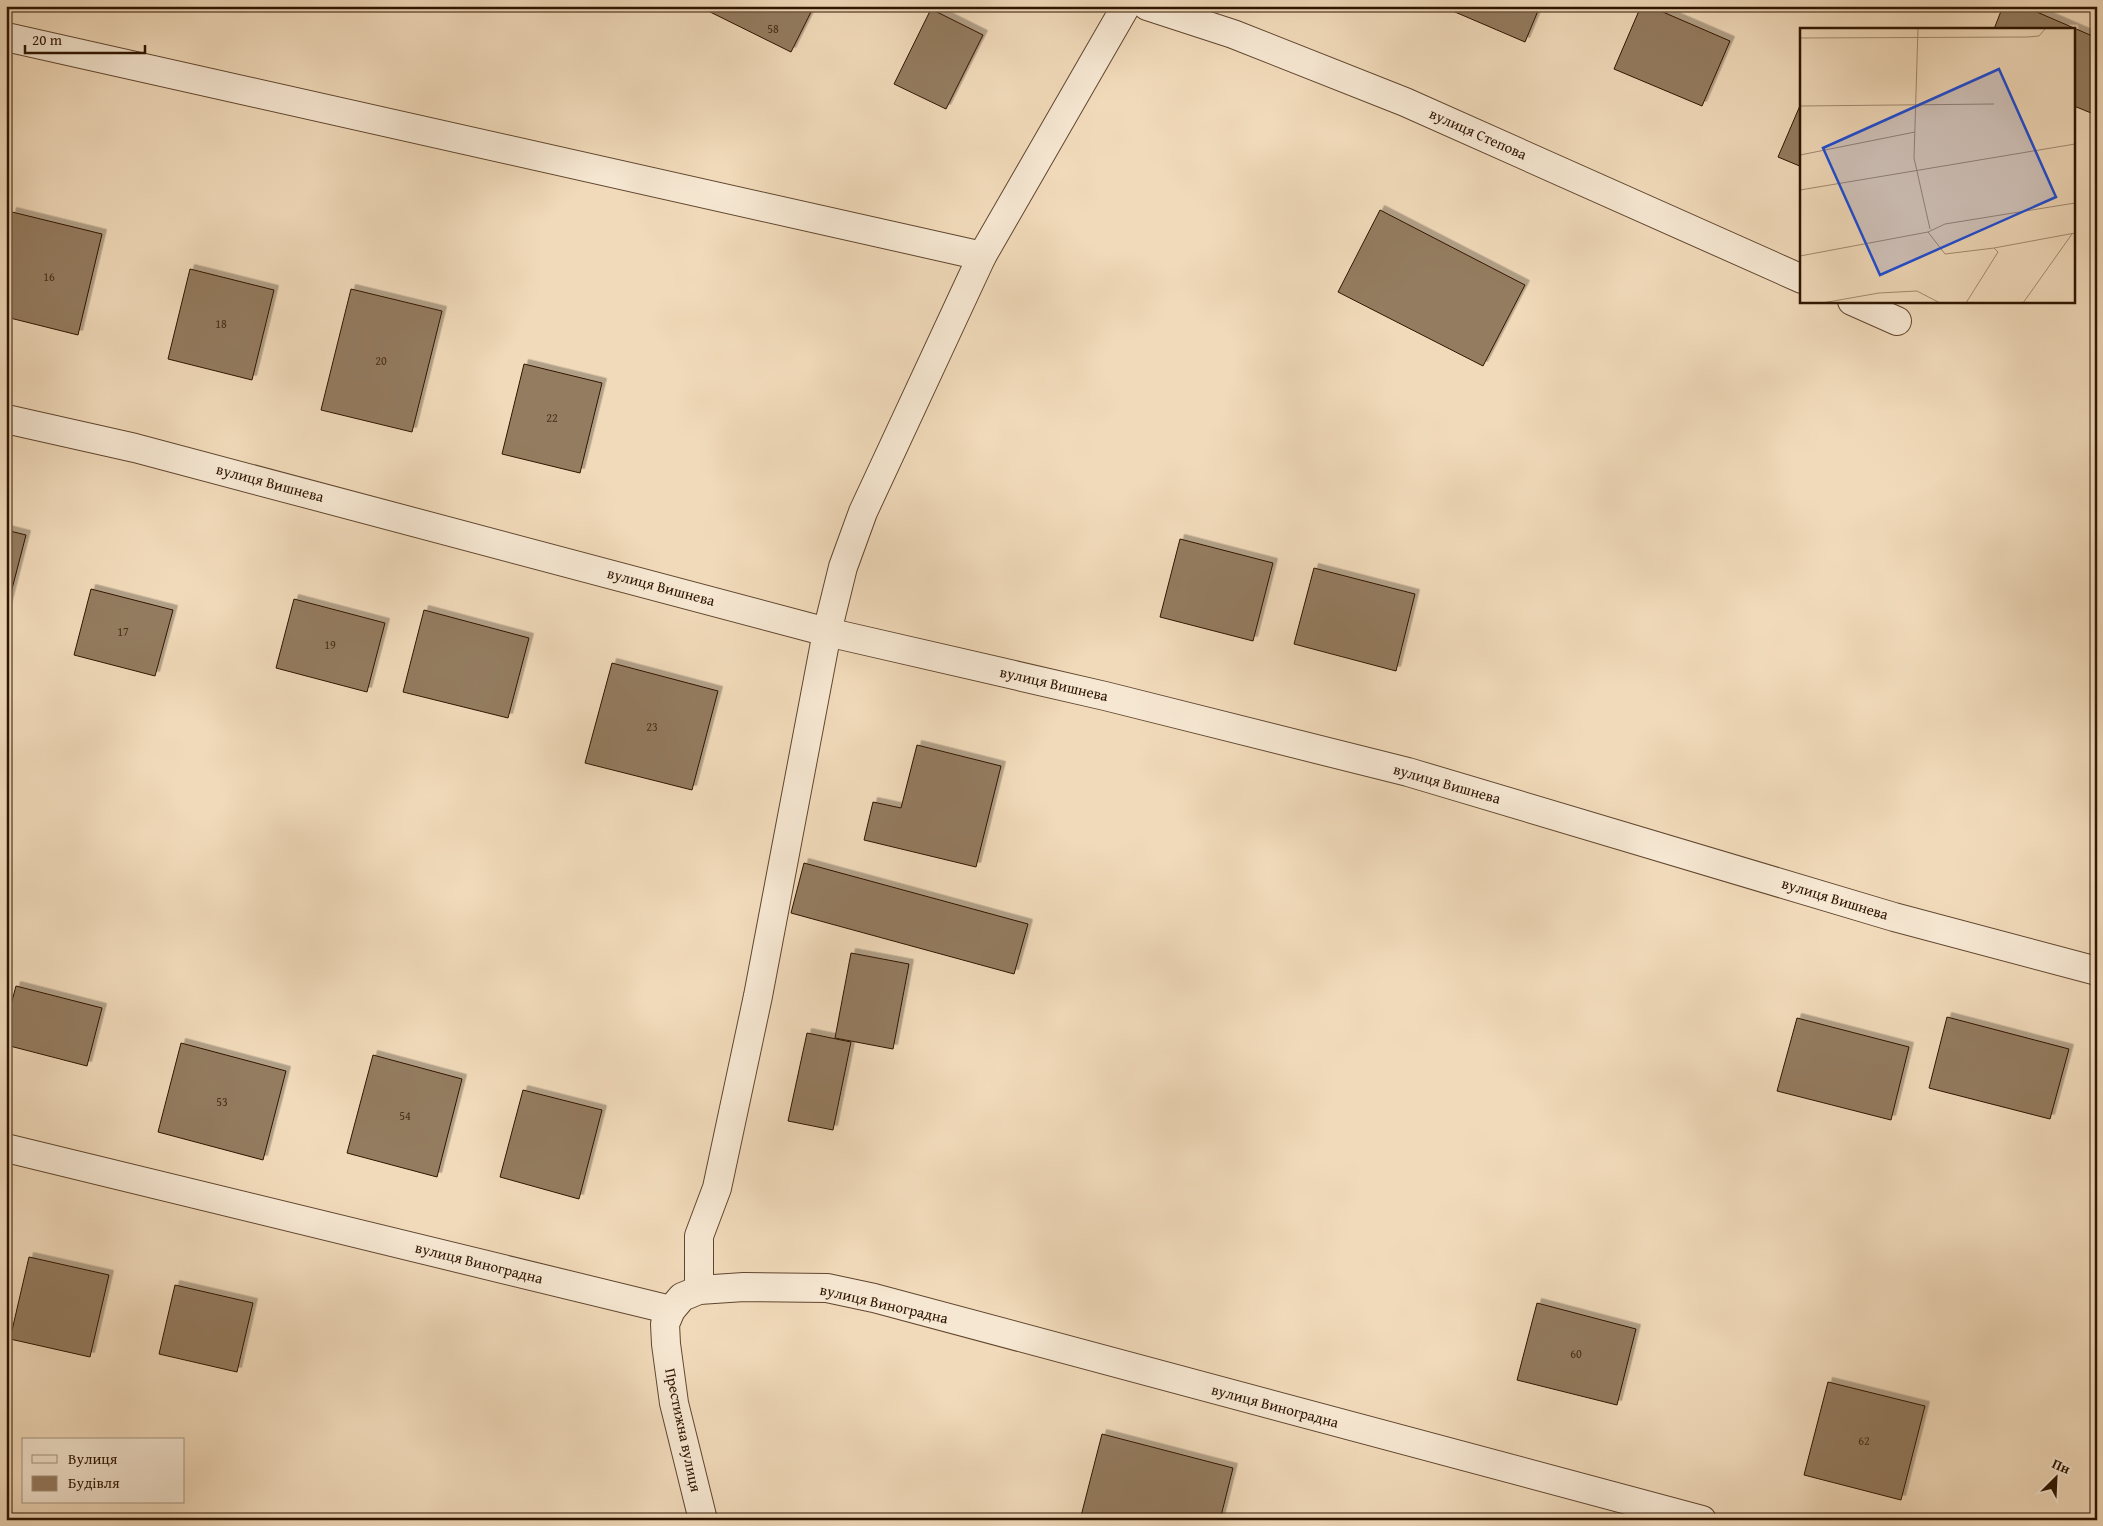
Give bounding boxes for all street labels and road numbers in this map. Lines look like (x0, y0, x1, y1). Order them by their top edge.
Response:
street label: вулиця Степова (1426, 103, 1531, 165)
street label: вулиця Вишнева (214, 458, 327, 507)
street label: вулиця Вишнева (605, 562, 718, 611)
street label: вулиця Вишнева (998, 661, 1111, 706)
street label: вулиця Вишнева (1391, 758, 1504, 809)
street label: вулиця Вишнева (1779, 872, 1892, 925)
street label: вулиця Виноградна (413, 1236, 546, 1289)
street label: вулиця Виноградна (818, 1279, 951, 1329)
street label: Престижна вулиця (660, 1366, 707, 1494)
street label: вулиця Виноградна (1209, 1378, 1342, 1433)

